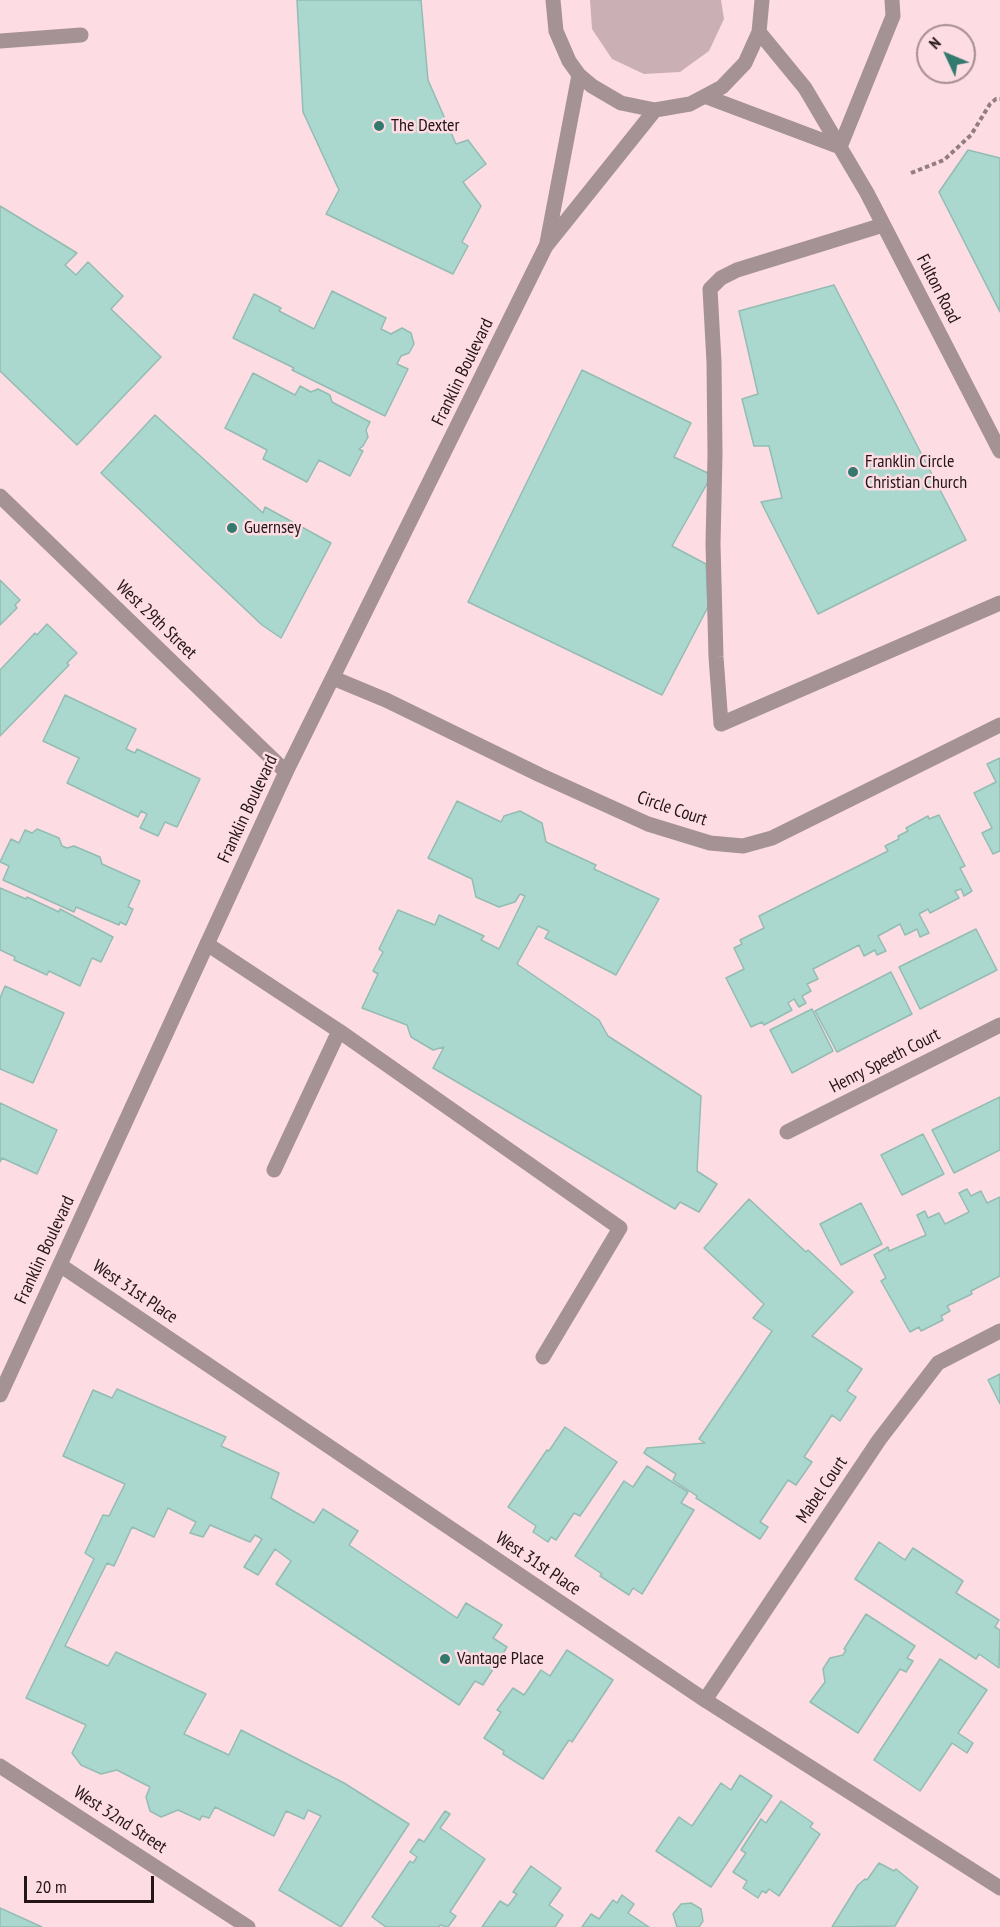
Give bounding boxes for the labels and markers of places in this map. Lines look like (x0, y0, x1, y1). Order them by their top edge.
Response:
place label: The Dexter (391, 115, 459, 137)
marker: The Dexter (372, 119, 386, 133)
place label: Franklin Circle Christian Church (865, 451, 967, 494)
marker: Franklin Circle Christian Church (846, 465, 860, 479)
place label: Guernsey (244, 517, 301, 539)
marker: Guernsey (225, 521, 239, 535)
place label: Vantage Place (457, 1648, 544, 1670)
marker: Vantage Place (438, 1652, 452, 1666)

